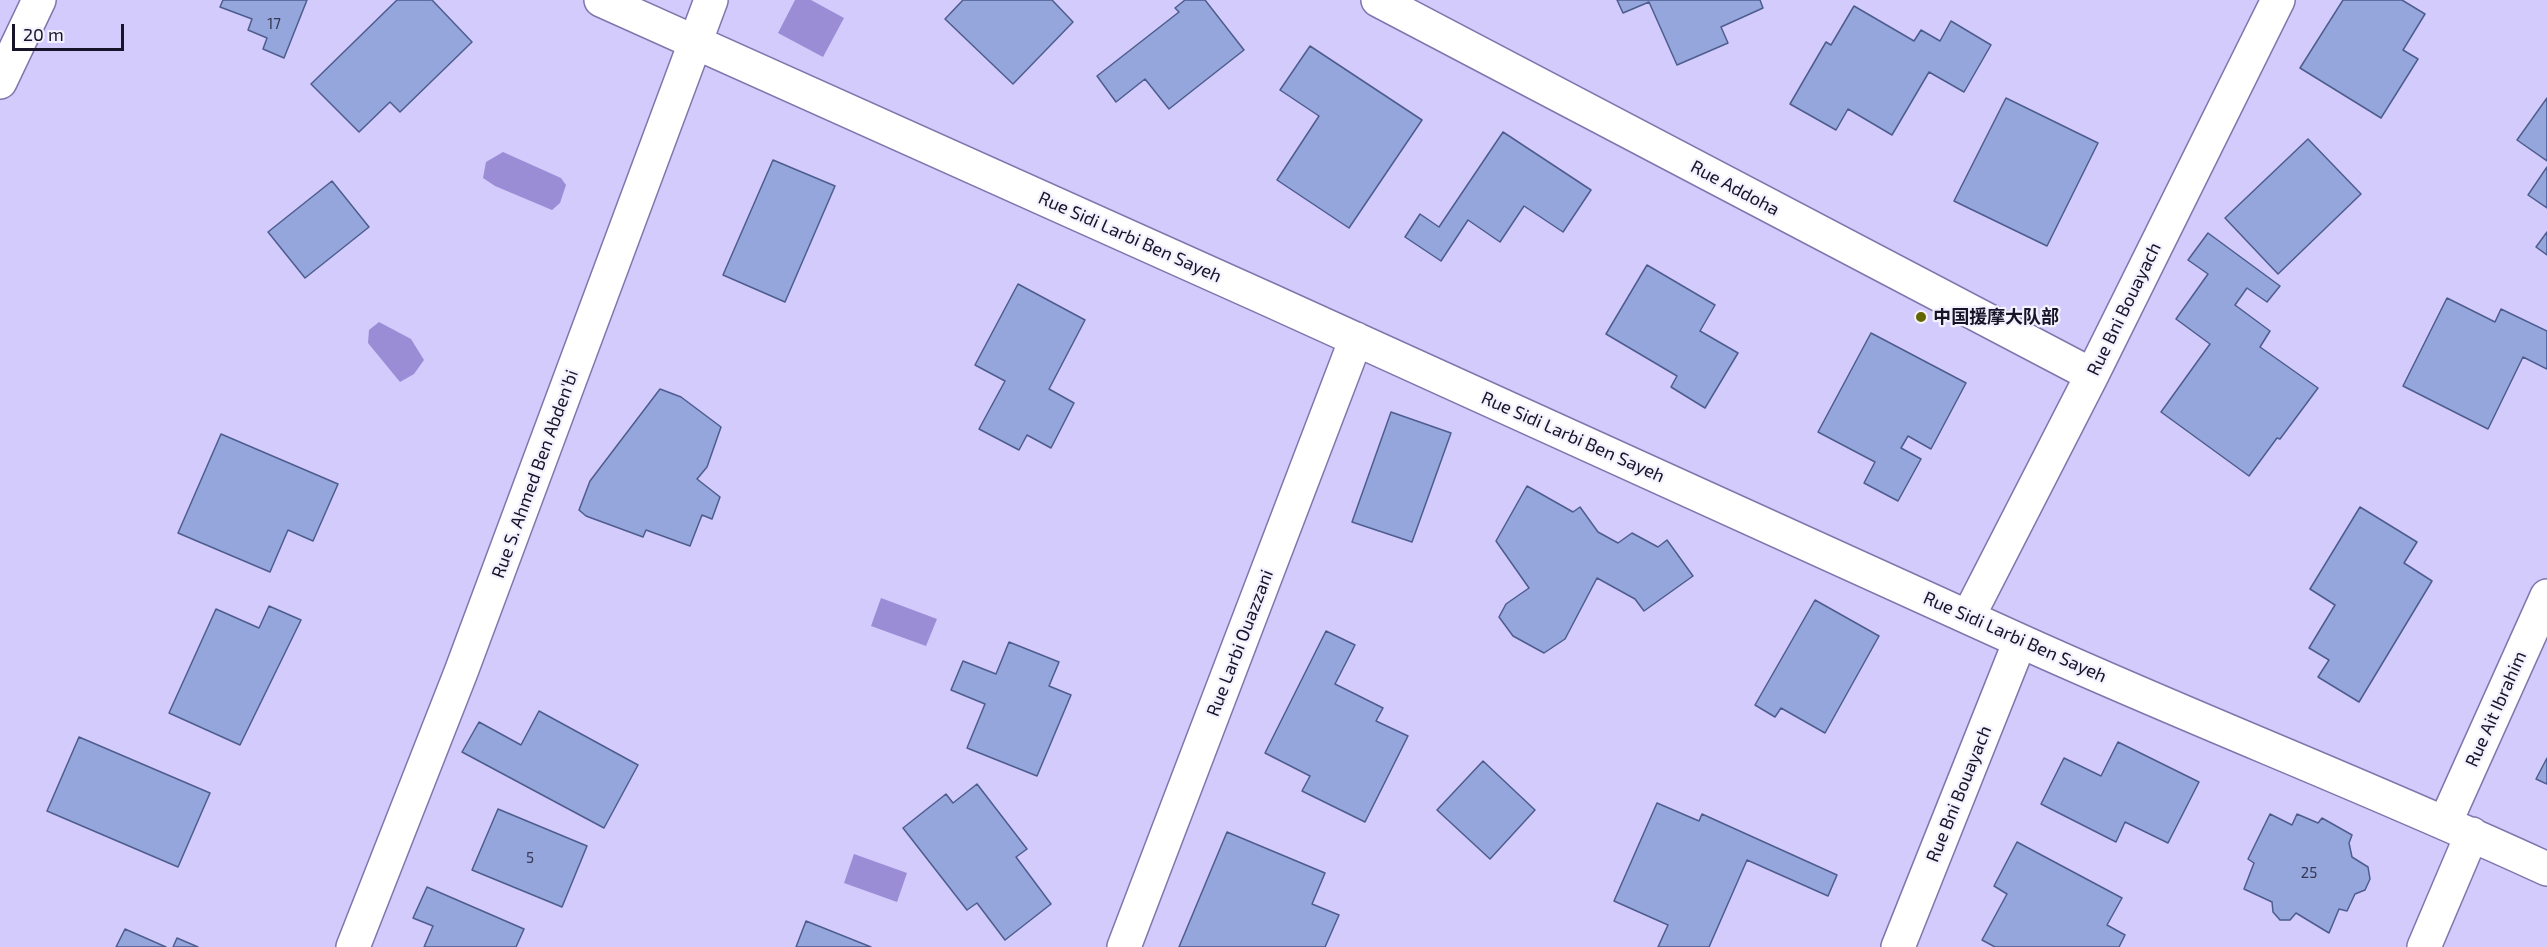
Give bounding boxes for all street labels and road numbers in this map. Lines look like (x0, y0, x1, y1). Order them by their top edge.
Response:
street label: Rue Addoha (1687, 156, 1783, 220)
street label: Rue Sidi Larbi Ben Sayeh (1035, 187, 1225, 287)
street label: Rue Bni Bouayach (2082, 239, 2166, 379)
street label: Rue S. Ahmed Ben Abden'bi (487, 367, 583, 581)
street label: Rue Sidi Larbi Ben Sayeh (1478, 387, 1668, 487)
street label: Rue Larbi Ouazzani (1202, 567, 1278, 719)
street label: Rue Sidi Larbi Ben Sayeh (1920, 587, 2110, 687)
street label: Rue Ait Ibrahim (2461, 648, 2531, 770)
street label: Rue Bni Bouayach (1922, 723, 1996, 865)

